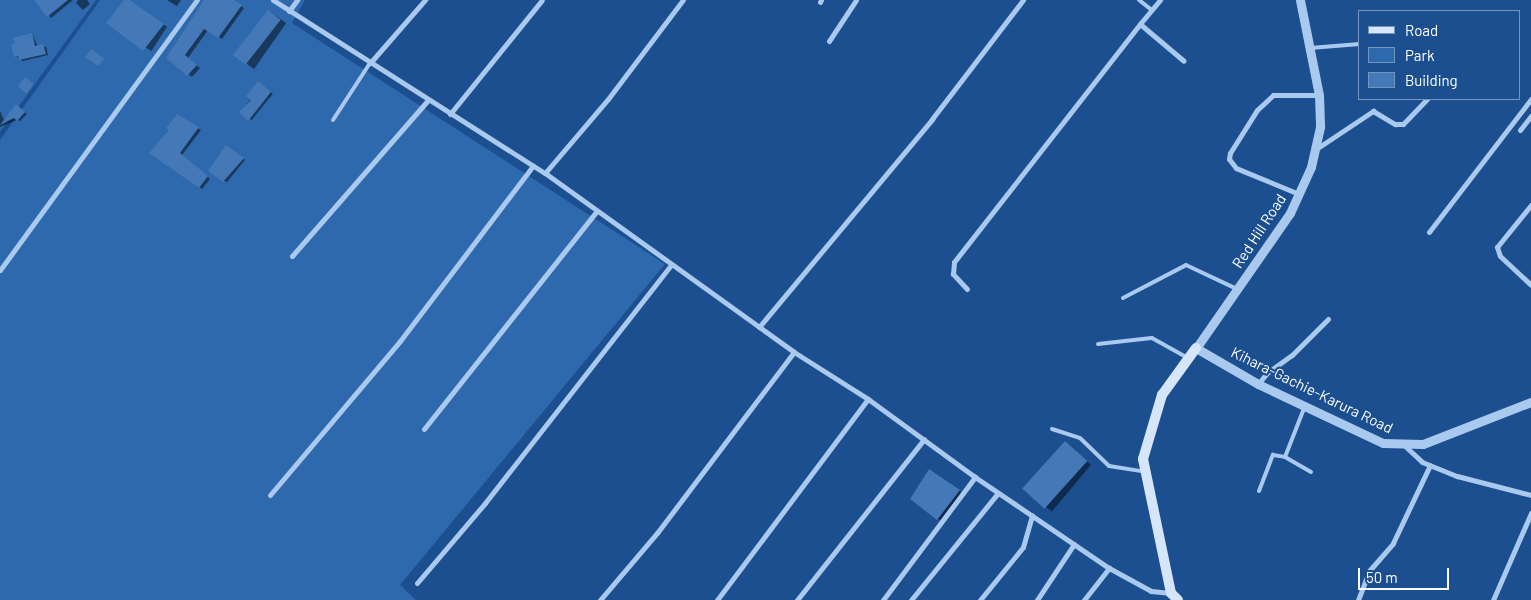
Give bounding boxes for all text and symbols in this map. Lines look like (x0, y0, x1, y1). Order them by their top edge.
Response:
legend (1358, 10, 1521, 100)
text: Road (1405, 21, 1438, 39)
text: Park (1405, 46, 1434, 64)
text: Building (1405, 71, 1458, 89)
street label: Red Hill Road (1228, 190, 1290, 272)
street label: Kihara-Gachie-Karura Road (1228, 343, 1396, 437)
scale bar (1361, 558, 1452, 590)
text: 50 m (1366, 568, 1398, 586)

